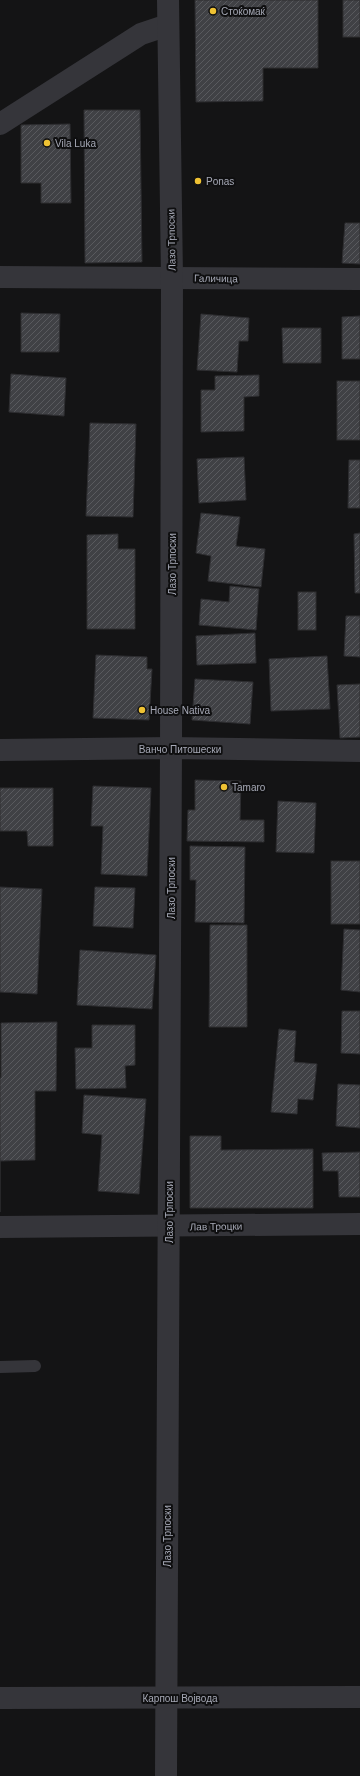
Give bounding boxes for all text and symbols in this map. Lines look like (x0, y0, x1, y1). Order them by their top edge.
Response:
marker: Стоќомаќ (208, 6, 218, 16)
place label: Стоќомаќ (221, 6, 266, 17)
marker: Vila Luka (42, 138, 52, 148)
place label: Vila Luka (55, 138, 96, 149)
marker: Ponas (193, 176, 203, 186)
place label: Ponas (206, 176, 234, 187)
street label: Лазо Трпоски (165, 209, 178, 271)
street label: Галичица (194, 273, 238, 284)
street label: Лазо Трпоски (167, 533, 178, 595)
marker: House Nativa (137, 705, 147, 715)
place label: House Nativa (150, 705, 210, 716)
street label: Ванчо Питошески (139, 744, 221, 755)
marker: Tamaro (219, 782, 229, 792)
place label: Tamaro (232, 782, 266, 793)
street label: Лазо Трпоски (166, 857, 177, 919)
street label: Лазо Трпоски (164, 1181, 175, 1243)
street label: Лав Троцки (190, 1221, 242, 1232)
street label: Лазо Трпоски (162, 1505, 173, 1567)
street label: Карпош Војвода (142, 1693, 218, 1704)

